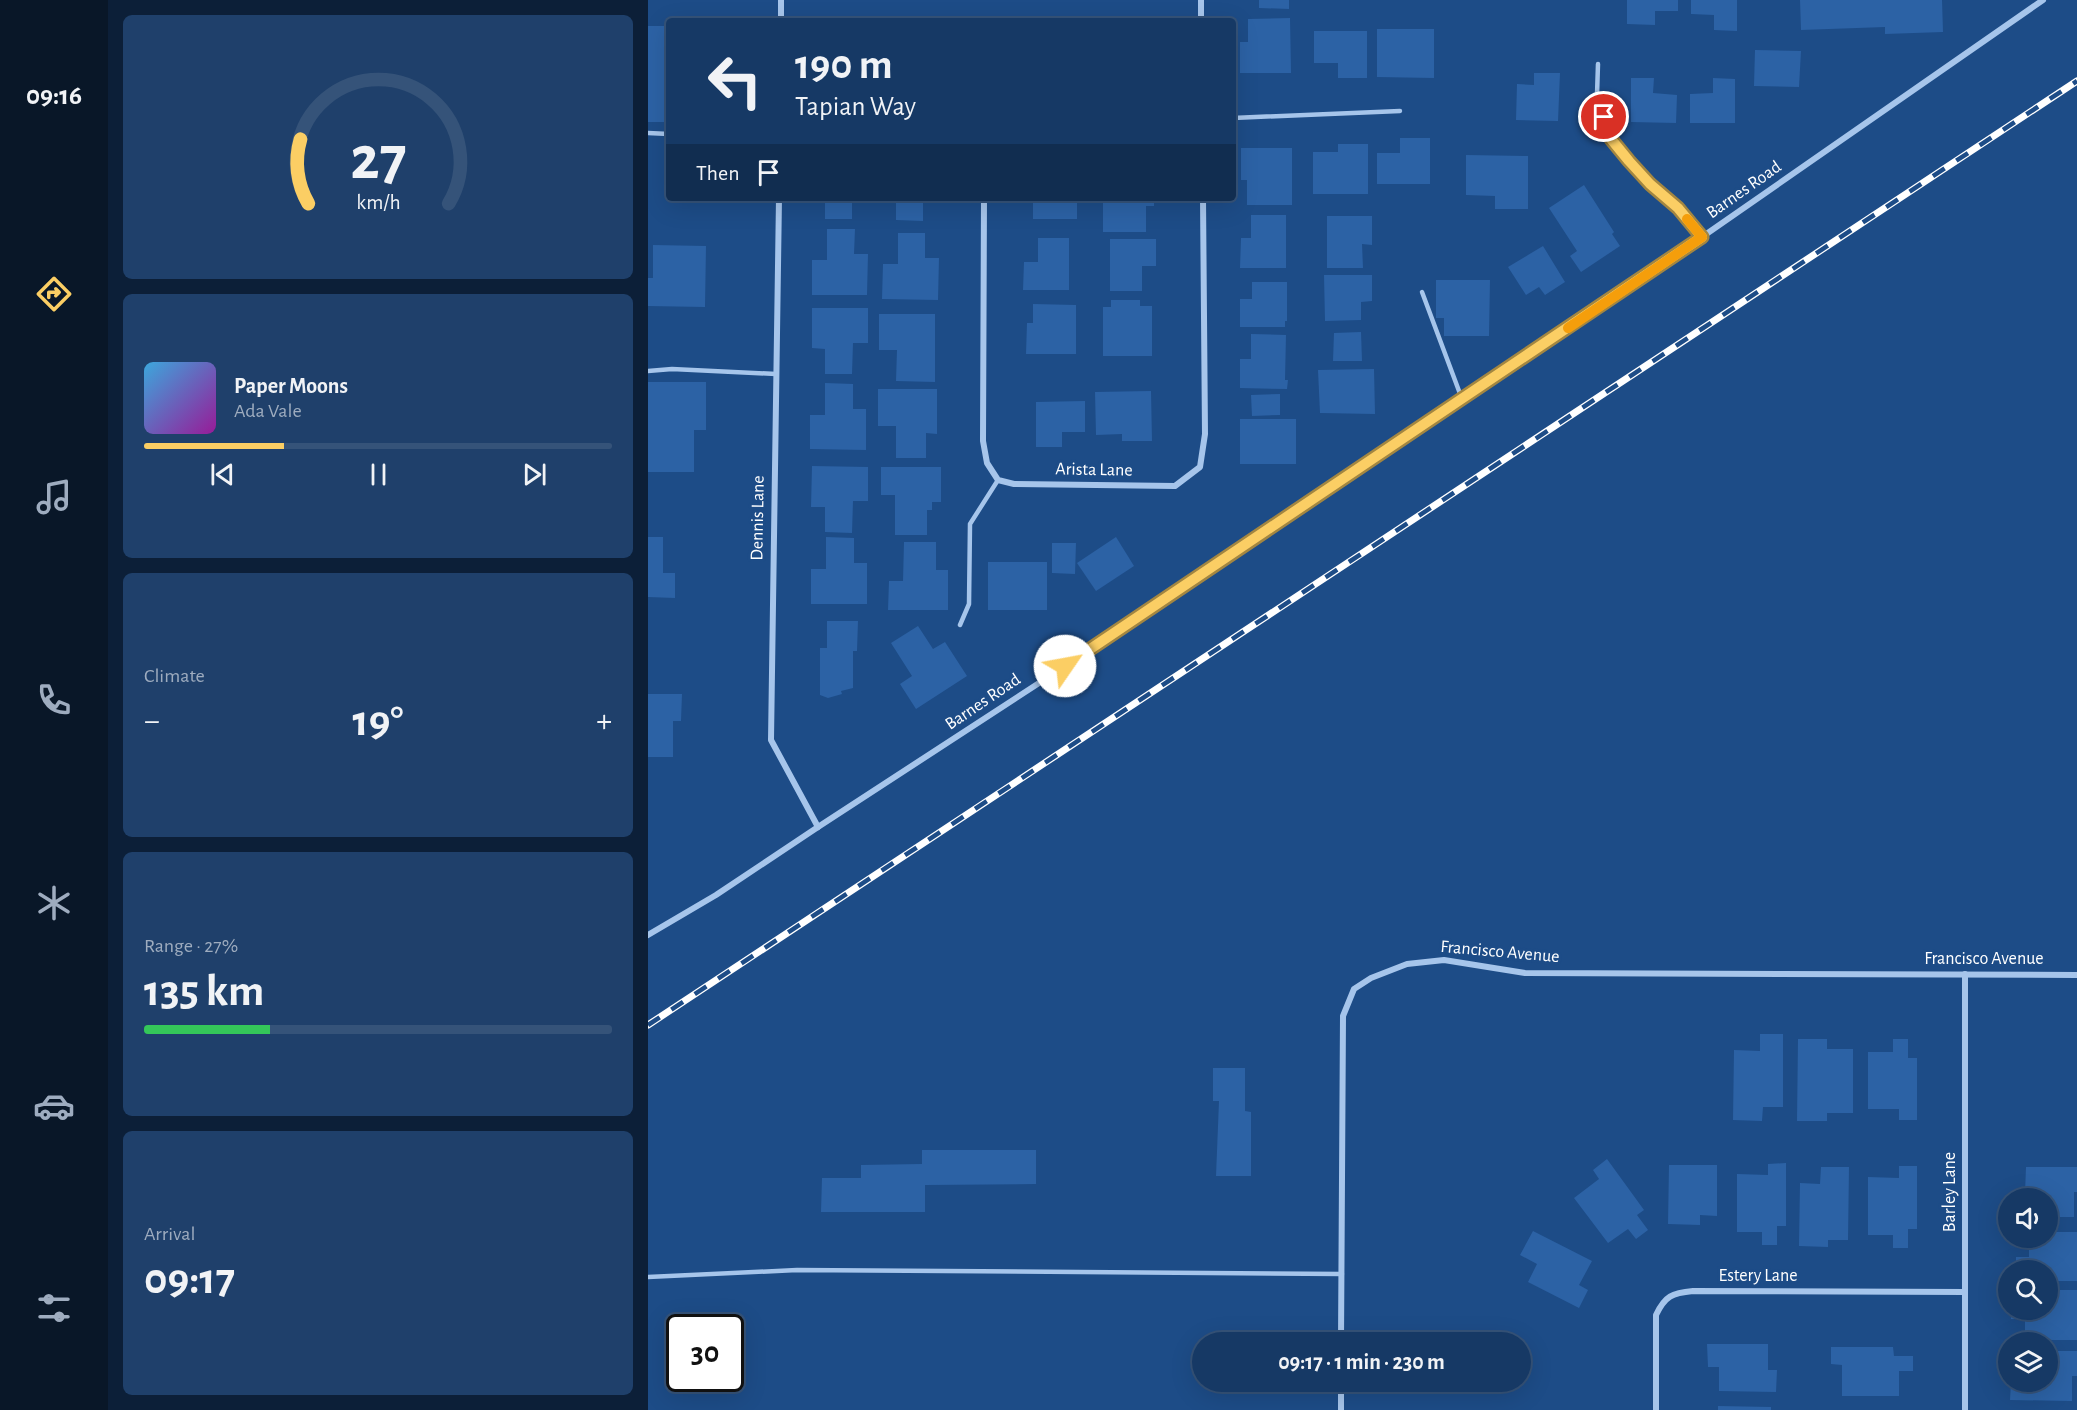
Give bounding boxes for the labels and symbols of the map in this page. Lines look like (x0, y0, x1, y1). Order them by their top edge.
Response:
pin (1578, 91, 1629, 142)
street label: Barnes Road (1703, 158, 1785, 222)
street label: Arista Lane (1055, 460, 1133, 480)
street label: Dennis Lane (748, 475, 768, 561)
position arrow (1033, 634, 1097, 698)
street label: Barnes Road (942, 670, 1024, 734)
street label: Francisco Avenue (1440, 938, 1560, 966)
street label: Francisco Avenue (1924, 950, 2044, 968)
street label: Barley Lane (1941, 1152, 1959, 1232)
street label: Estery Lane (1718, 1267, 1798, 1285)
speed limit sign: 30 (666, 1314, 744, 1392)

